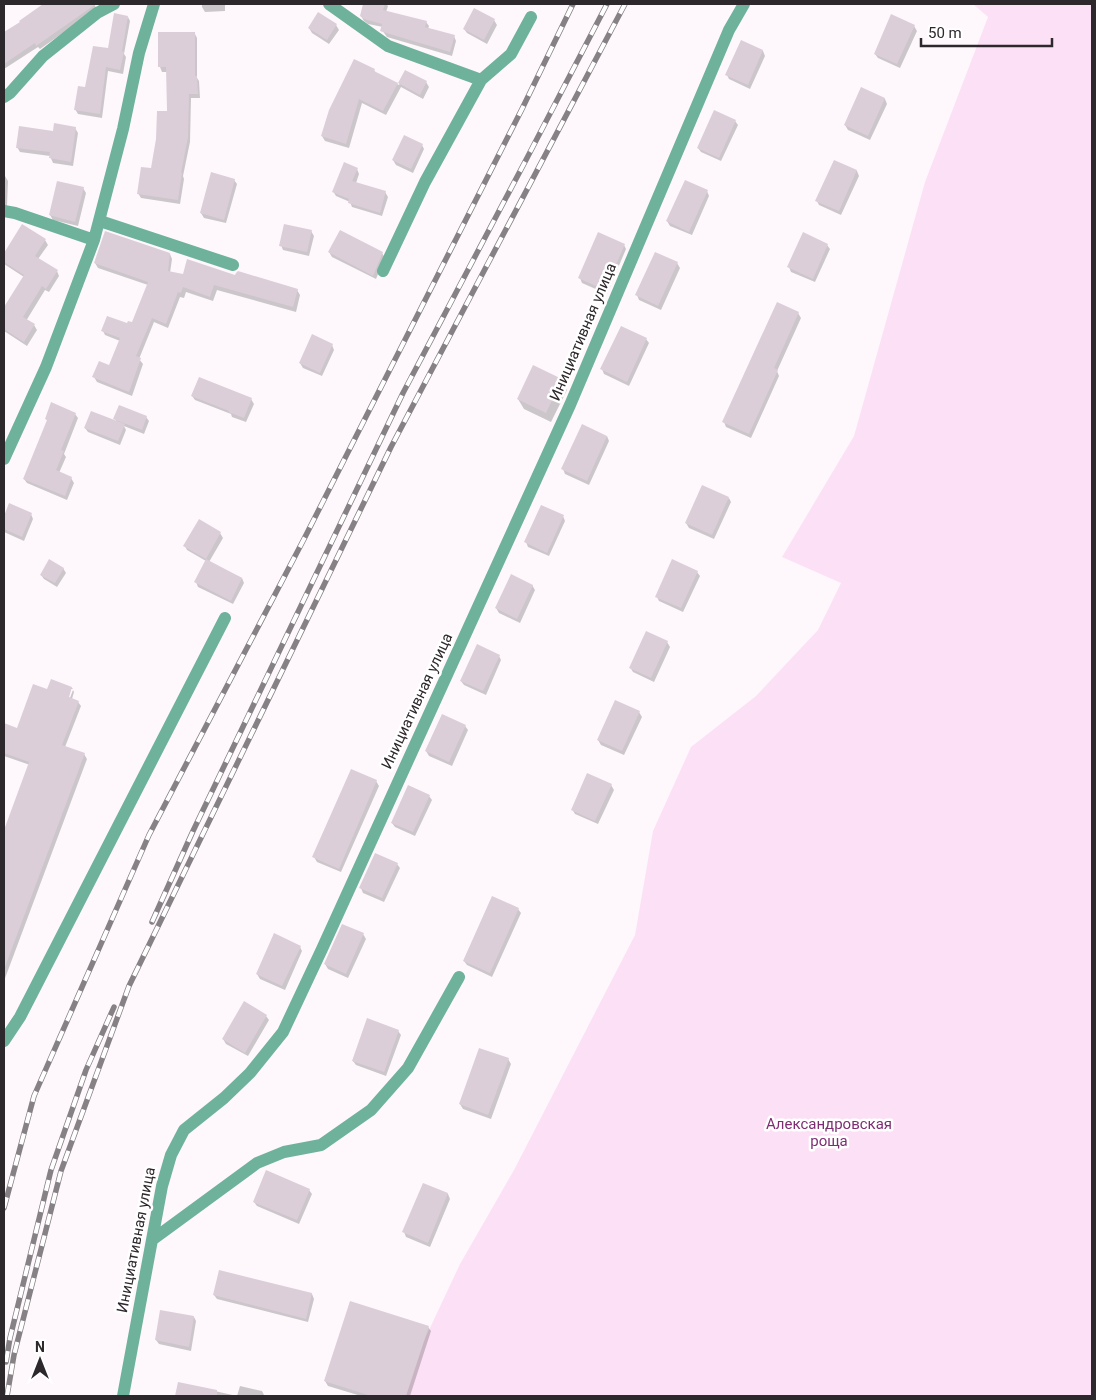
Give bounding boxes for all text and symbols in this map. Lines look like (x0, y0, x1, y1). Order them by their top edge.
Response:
scale bar (921, 15, 1052, 47)
text: 50 m (928, 24, 962, 42)
street label: Инициативная улица (546, 260, 620, 404)
street label: Инициативная улица (378, 630, 456, 772)
park label: Александровская роща (766, 1115, 892, 1150)
street label: Инициативная улица (113, 1166, 159, 1314)
north arrow (15, 1335, 65, 1385)
text: N (35, 1339, 45, 1355)

